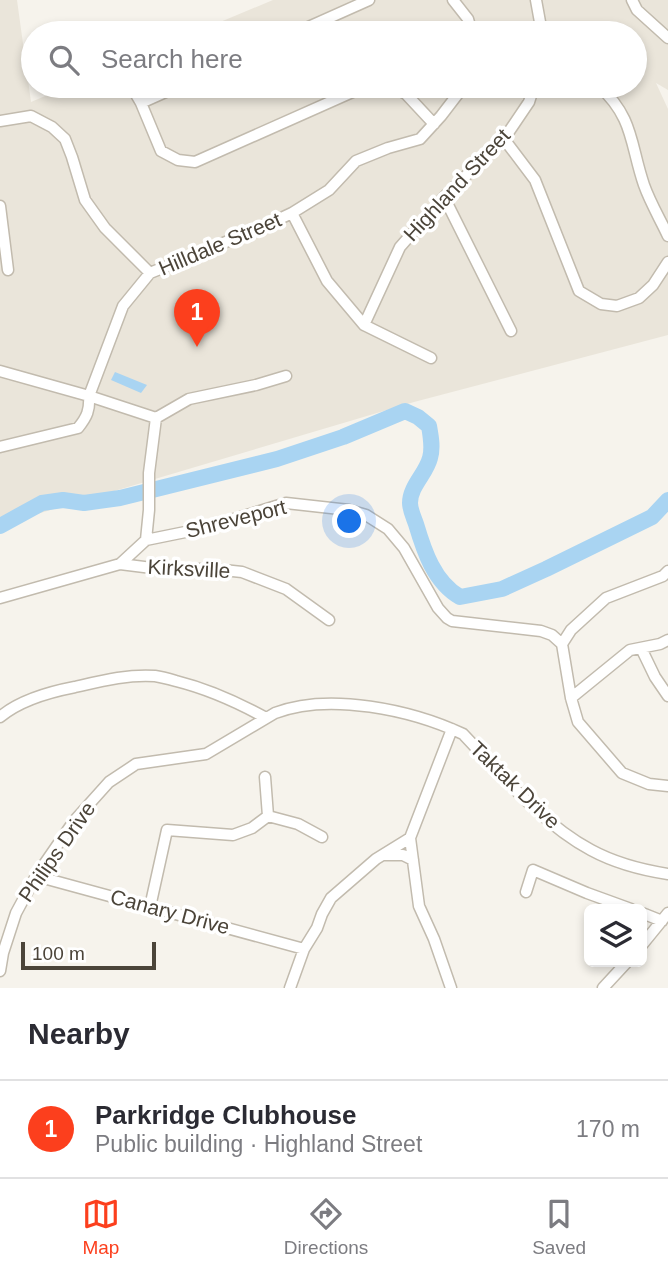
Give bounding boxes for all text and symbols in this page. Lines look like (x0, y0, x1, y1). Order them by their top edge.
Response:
search box (21, 21, 647, 98)
icon: search (45, 41, 83, 79)
text: Search here (101, 44, 243, 74)
street label: Highland Street (399, 124, 515, 245)
street label: Hilldale Street (155, 207, 285, 280)
pin: 1 (174, 289, 220, 347)
street label: Shreveport (183, 495, 289, 542)
your location (332, 504, 366, 538)
street label: Kirksville (147, 555, 231, 582)
street label: Taktak Drive (466, 736, 565, 833)
street label: Philips Drive (14, 797, 99, 906)
street label: Canary Drive (108, 885, 232, 938)
map controls (584, 904, 647, 967)
button: layers (584, 904, 647, 967)
scale bar (21, 939, 156, 971)
text: 100 m (32, 943, 85, 964)
text: Nearby (28, 1017, 130, 1050)
text: Parkridge Clubhouse (95, 1100, 357, 1130)
text: 1 (45, 1116, 57, 1142)
text: 170 m (576, 1116, 640, 1142)
text: Public building · Highland Street (95, 1131, 422, 1157)
tab: Map (82, 1195, 120, 1259)
tab: Directions (284, 1195, 368, 1259)
tab: Saved (532, 1195, 586, 1259)

